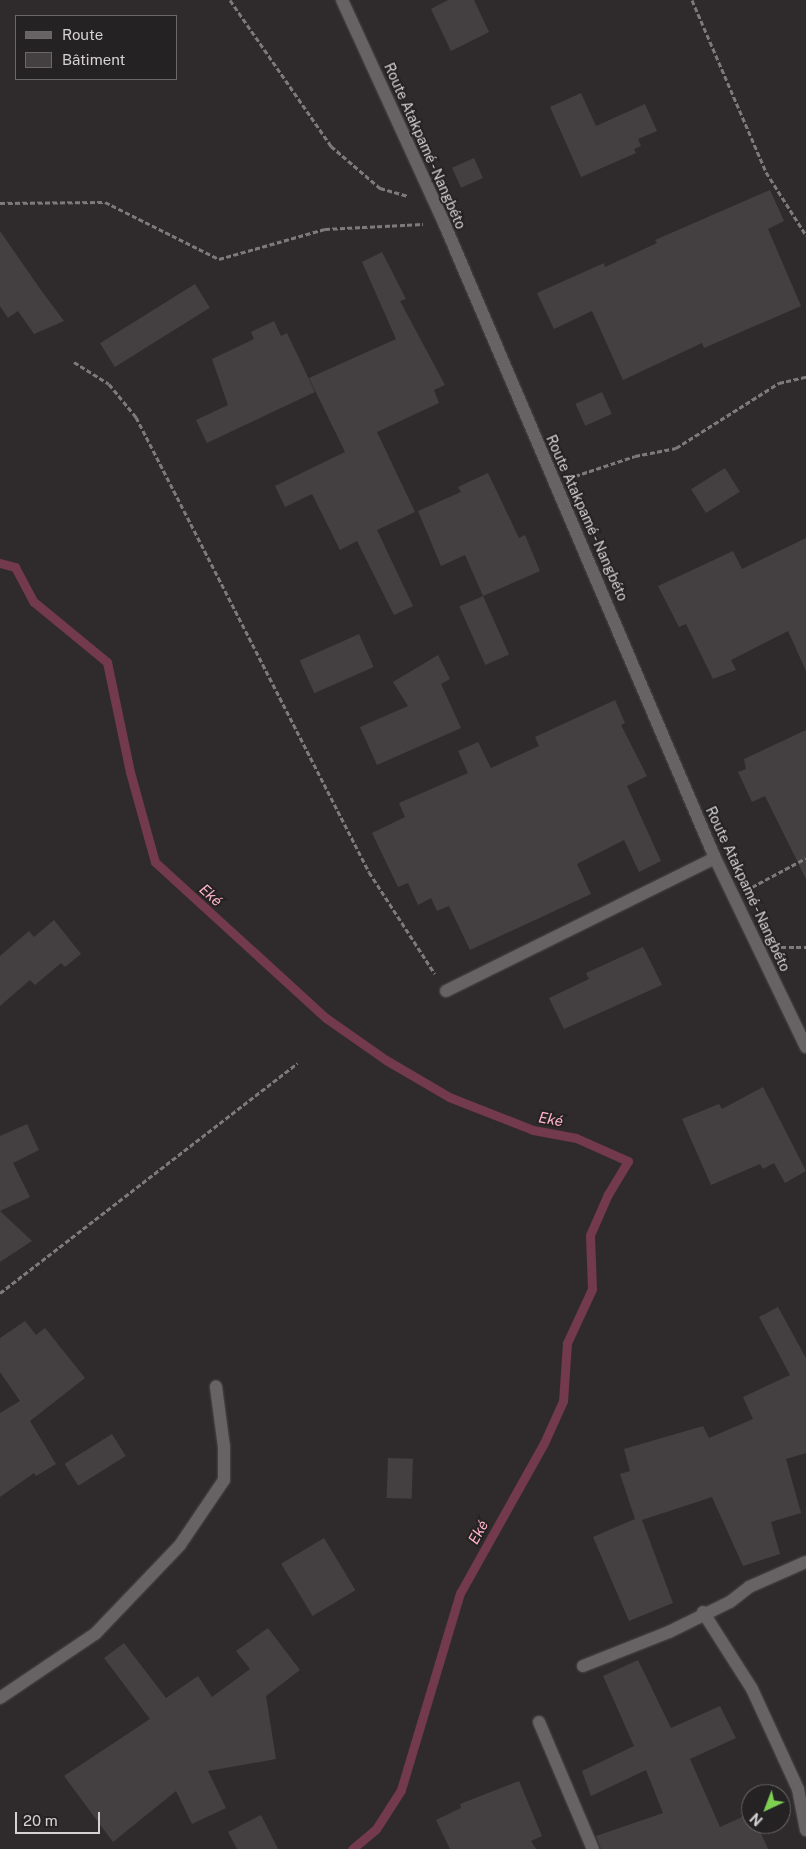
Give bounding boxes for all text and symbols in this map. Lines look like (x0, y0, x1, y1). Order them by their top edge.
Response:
legend (15, 15, 178, 80)
text: Route (62, 26, 103, 43)
text: Bâtiment (62, 51, 125, 68)
street label: Route Atakpamé - Nangbéto (380, 58, 470, 234)
street label: Route Atakpamé - Nangbéto (542, 430, 632, 606)
street label: Route Atakpamé - Nangbéto (701, 802, 795, 976)
water label: Eké (196, 880, 226, 910)
water label: Eké (537, 1108, 565, 1130)
water label: Eké (464, 1517, 492, 1547)
north arrow (741, 1784, 791, 1834)
scale bar (18, 1802, 102, 1834)
text: N (747, 1810, 766, 1829)
text: 20 m (23, 1812, 58, 1829)

